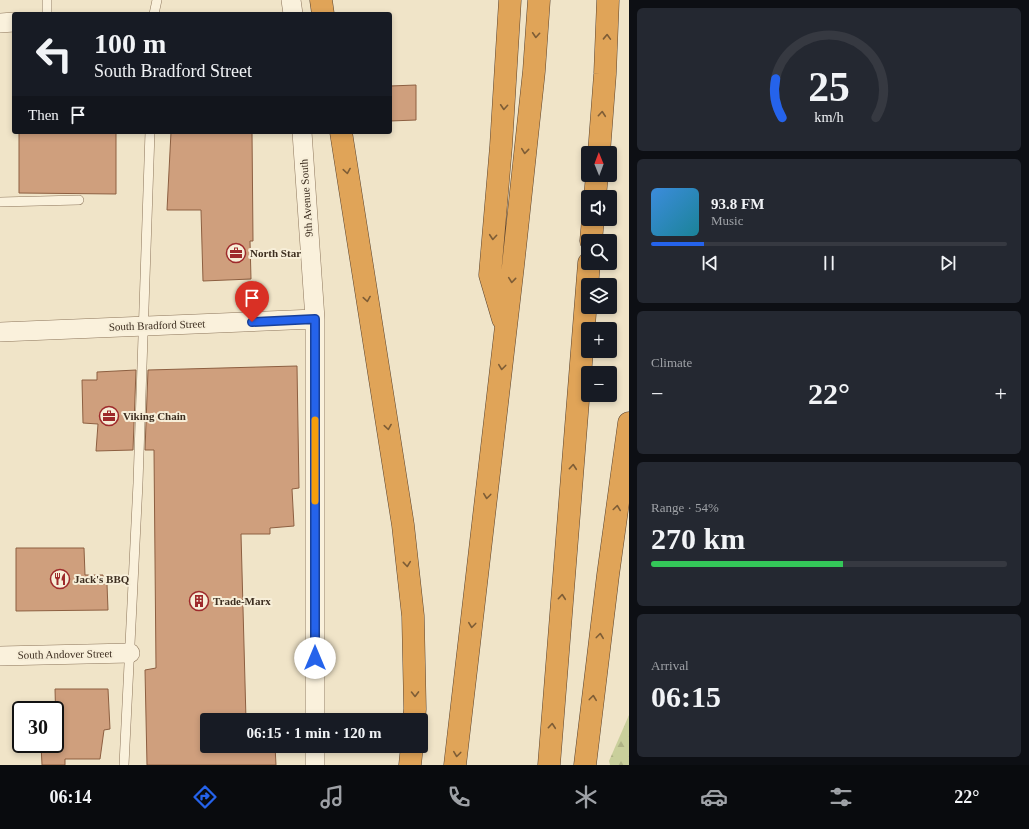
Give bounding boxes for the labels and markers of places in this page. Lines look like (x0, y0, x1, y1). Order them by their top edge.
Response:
office icon: North Star (225, 242, 247, 264)
place label: North Star (250, 247, 301, 259)
pin (235, 281, 269, 322)
office icon: Viking Chain (98, 405, 120, 427)
place label: Viking Chain (123, 410, 186, 422)
restaurant icon: Jack's BBQ (49, 568, 71, 590)
place label: Jack's BBQ (74, 573, 130, 585)
building icon: Trade-Marx (188, 590, 210, 612)
place label: Trade-Marx (213, 595, 271, 607)

